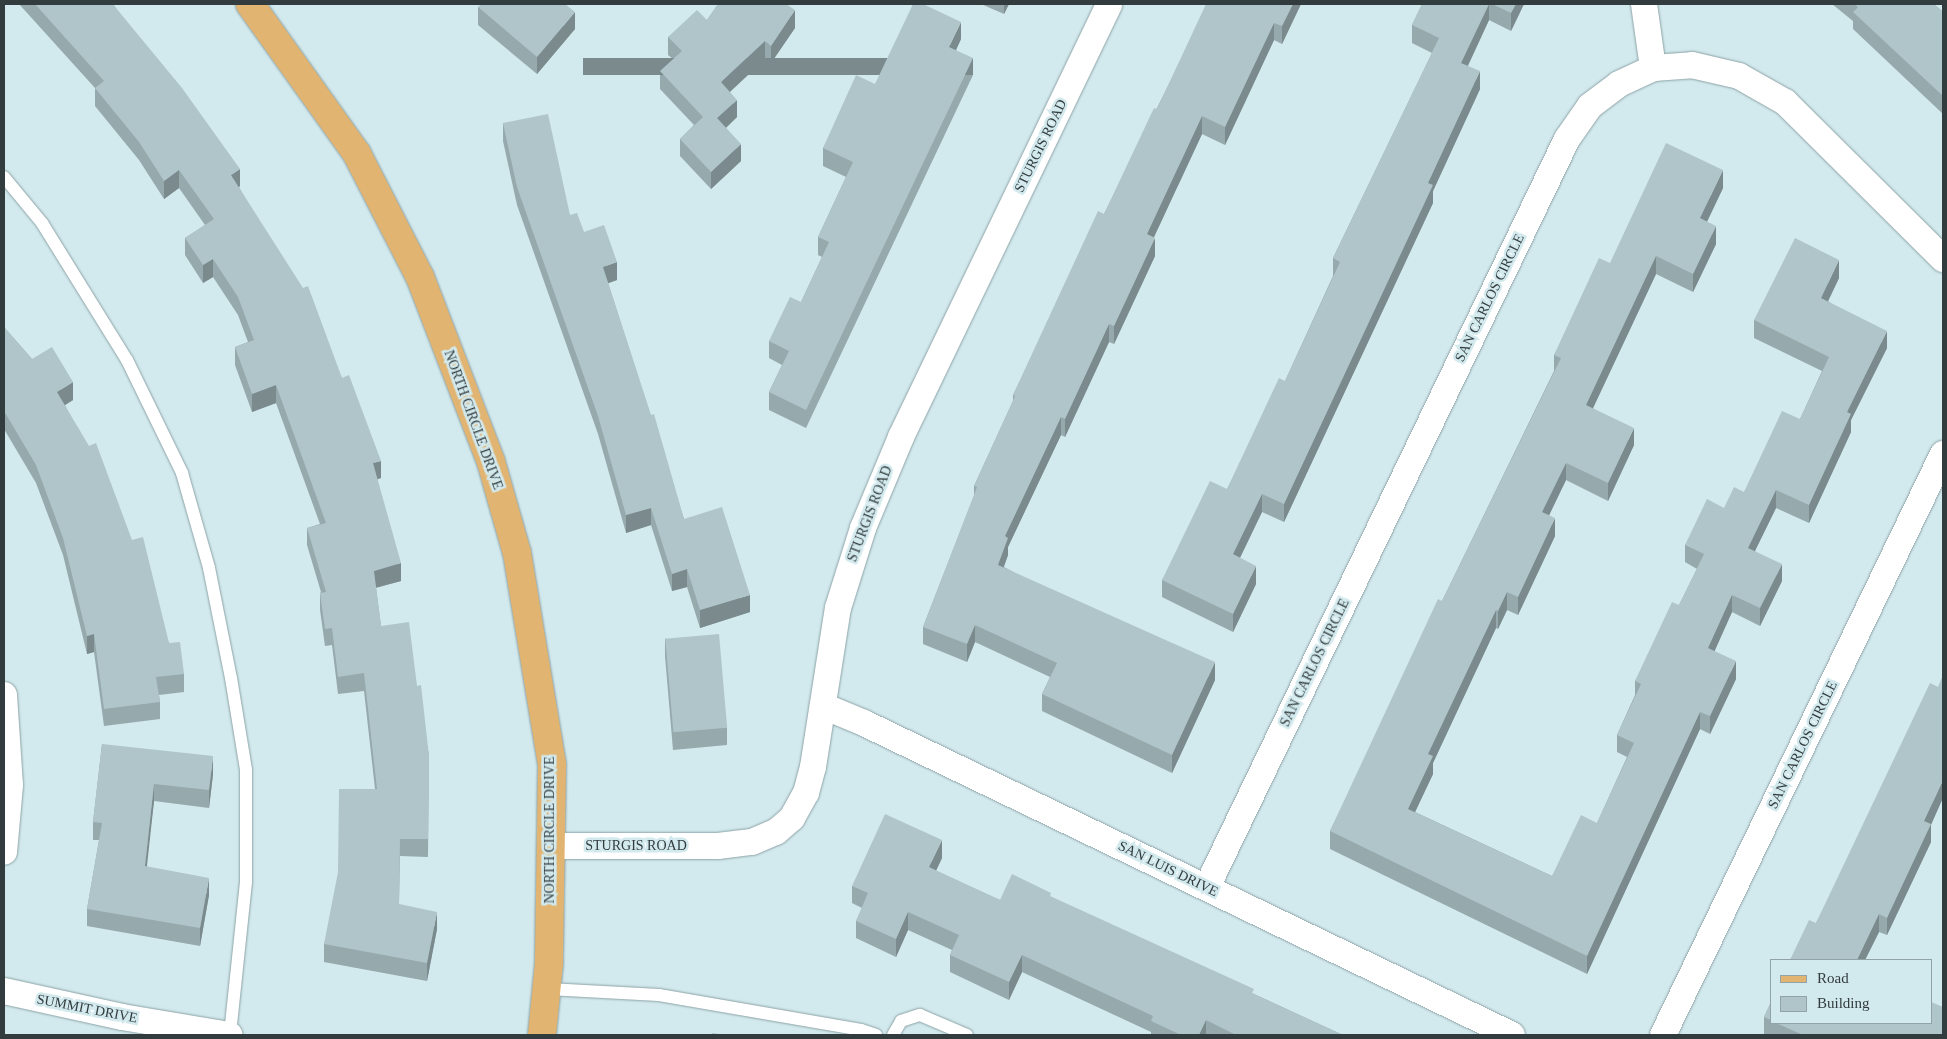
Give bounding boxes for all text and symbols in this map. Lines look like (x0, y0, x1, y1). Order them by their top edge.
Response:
street label: STURGIS ROAD (1011, 97, 1071, 195)
street label: SAN CARLOS CIRCLE (1452, 231, 1528, 365)
street label: NORTH CIRCLE DRIVE (440, 348, 506, 492)
street label: STURGIS ROAD (844, 464, 896, 564)
street label: SAN CARLOS CIRCLE (1277, 596, 1353, 730)
street label: SAN CARLOS CIRCLE (1765, 678, 1841, 812)
street label: NORTH CIRCLE DRIVE (542, 757, 558, 903)
street label: STURGIS ROAD (585, 838, 687, 854)
street label: SAN LUIS DRIVE (1115, 838, 1221, 900)
legend (1770, 959, 1932, 1024)
text: Road (1817, 970, 1849, 986)
street label: SUMMIT DRIVE (35, 991, 139, 1027)
text: Building (1817, 995, 1870, 1011)

